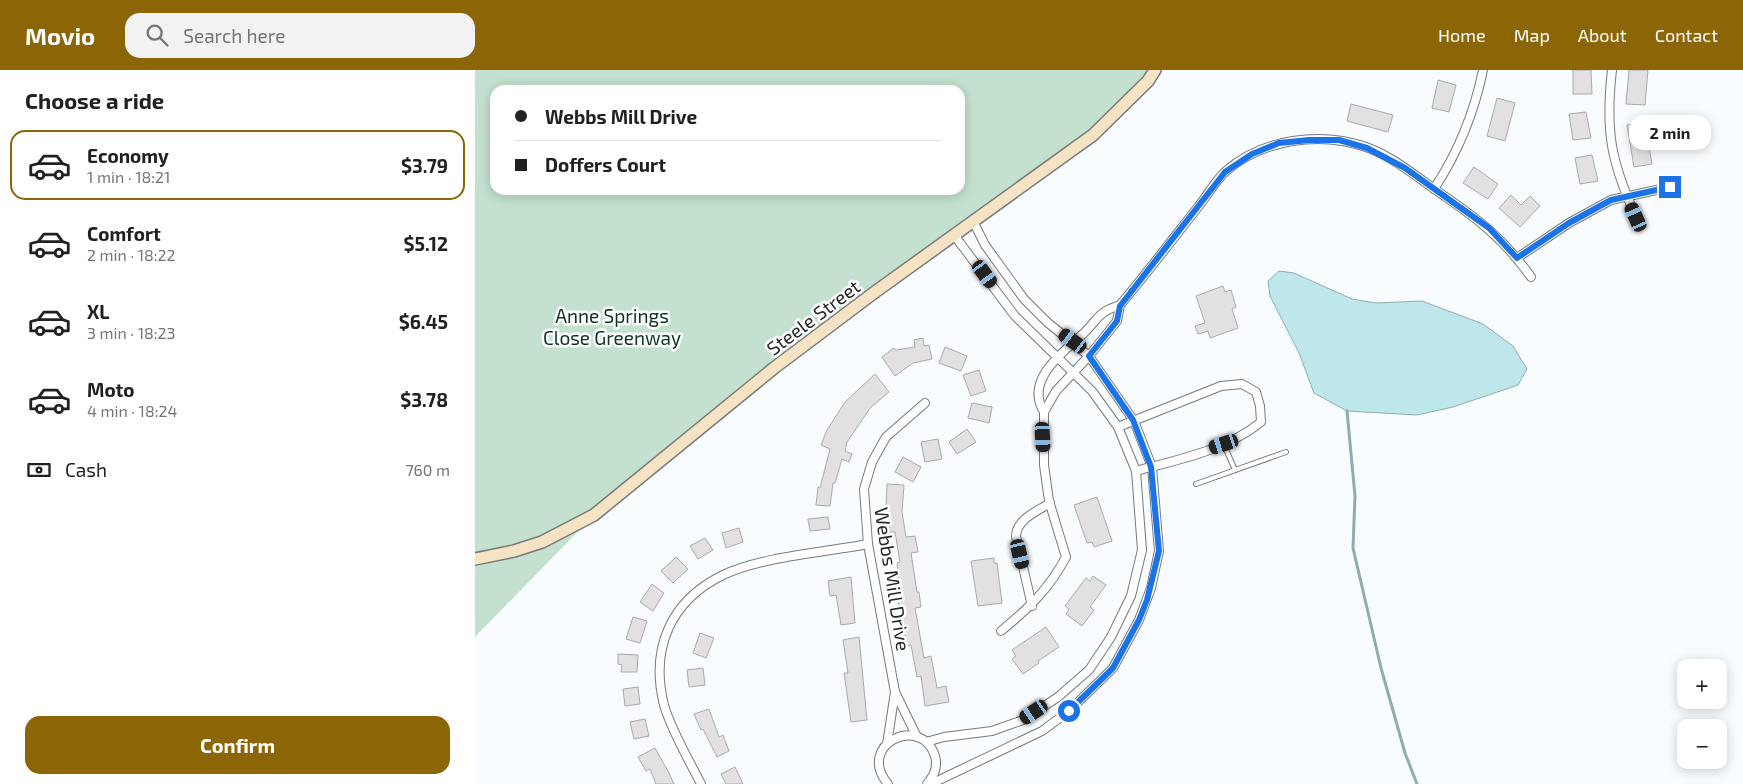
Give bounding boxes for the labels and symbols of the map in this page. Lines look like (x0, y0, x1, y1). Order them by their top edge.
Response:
callout: 2 min (1629, 114, 1711, 150)
route end (1659, 176, 1681, 198)
car (1623, 200, 1648, 234)
car (970, 257, 999, 291)
street label: Steele Street (762, 274, 864, 360)
park label: Anne Springs Close Greenway (543, 304, 681, 349)
car (1056, 326, 1089, 356)
car (1034, 422, 1051, 452)
car (1207, 432, 1240, 456)
street label: Webbs Mill Drive (870, 506, 916, 652)
car (1009, 538, 1030, 570)
car (1017, 697, 1050, 727)
route start (1058, 700, 1080, 722)

